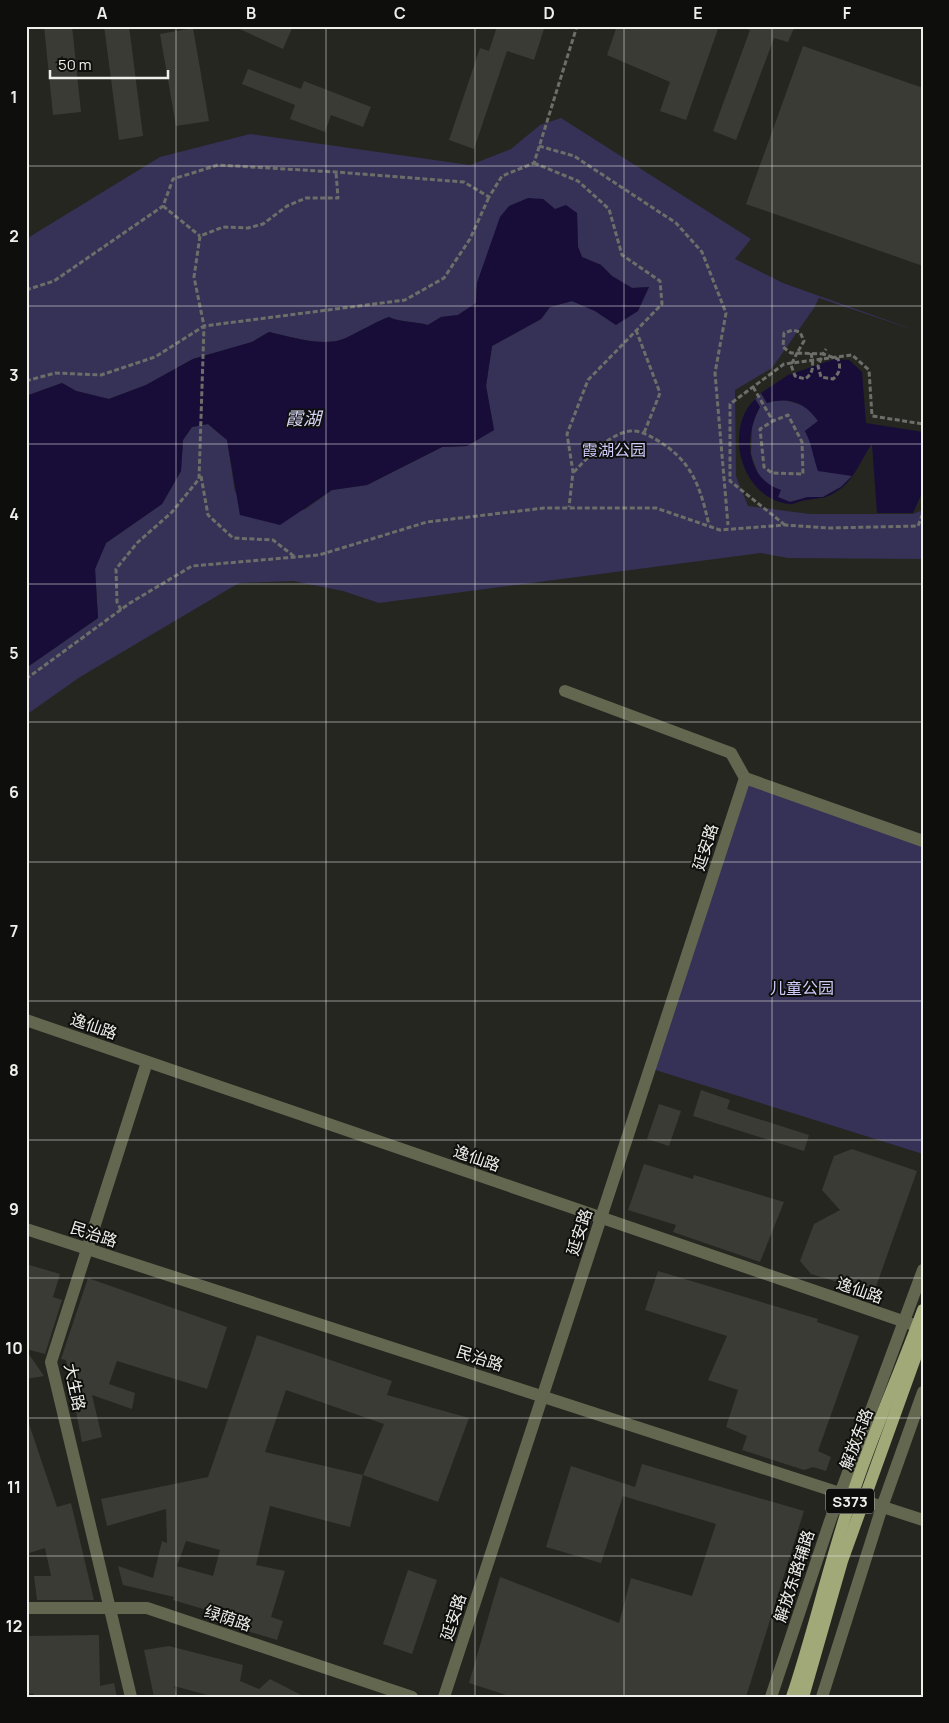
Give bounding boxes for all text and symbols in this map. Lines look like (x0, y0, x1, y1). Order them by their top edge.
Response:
text: A (97, 2, 108, 24)
text: B (246, 2, 256, 24)
text: C (394, 2, 406, 24)
text: D (543, 2, 555, 24)
text: E (693, 2, 703, 24)
text: F (843, 2, 852, 24)
scale bar (50, 48, 168, 80)
text: 50 m (58, 54, 92, 75)
text: 1 (10, 86, 18, 108)
text: 2 (9, 225, 19, 247)
text: 3 (9, 364, 19, 386)
water label: 霞湖 (285, 406, 324, 430)
park label: 霞湖公园 (582, 439, 646, 461)
text: 4 (9, 503, 19, 525)
text: 5 (9, 642, 19, 664)
text: 6 (9, 781, 19, 803)
street label: 延安路 (687, 821, 723, 873)
text: 7 (10, 920, 18, 942)
park label: 儿童公园 (770, 977, 834, 999)
street label: 逸仙路 (68, 1008, 120, 1044)
text: 8 (9, 1059, 19, 1081)
street label: 逸仙路 (451, 1140, 503, 1176)
text: 9 (9, 1198, 19, 1220)
street label: 延安路 (561, 1206, 597, 1258)
street label: 民治路 (68, 1216, 120, 1252)
street label: 逸仙路 (834, 1272, 886, 1308)
text: 10 (5, 1337, 23, 1359)
street label: 民治路 (454, 1340, 506, 1376)
street label: 大生路 (59, 1361, 91, 1413)
street label: 解放东路 (834, 1405, 878, 1473)
text: 11 (7, 1476, 21, 1498)
road number: S373 (826, 1488, 874, 1514)
street label: 解放东路辅路 (769, 1527, 819, 1625)
street label: 延安路 (435, 1591, 471, 1643)
street label: 绿荫路 (202, 1600, 254, 1636)
text: 12 (6, 1615, 22, 1637)

